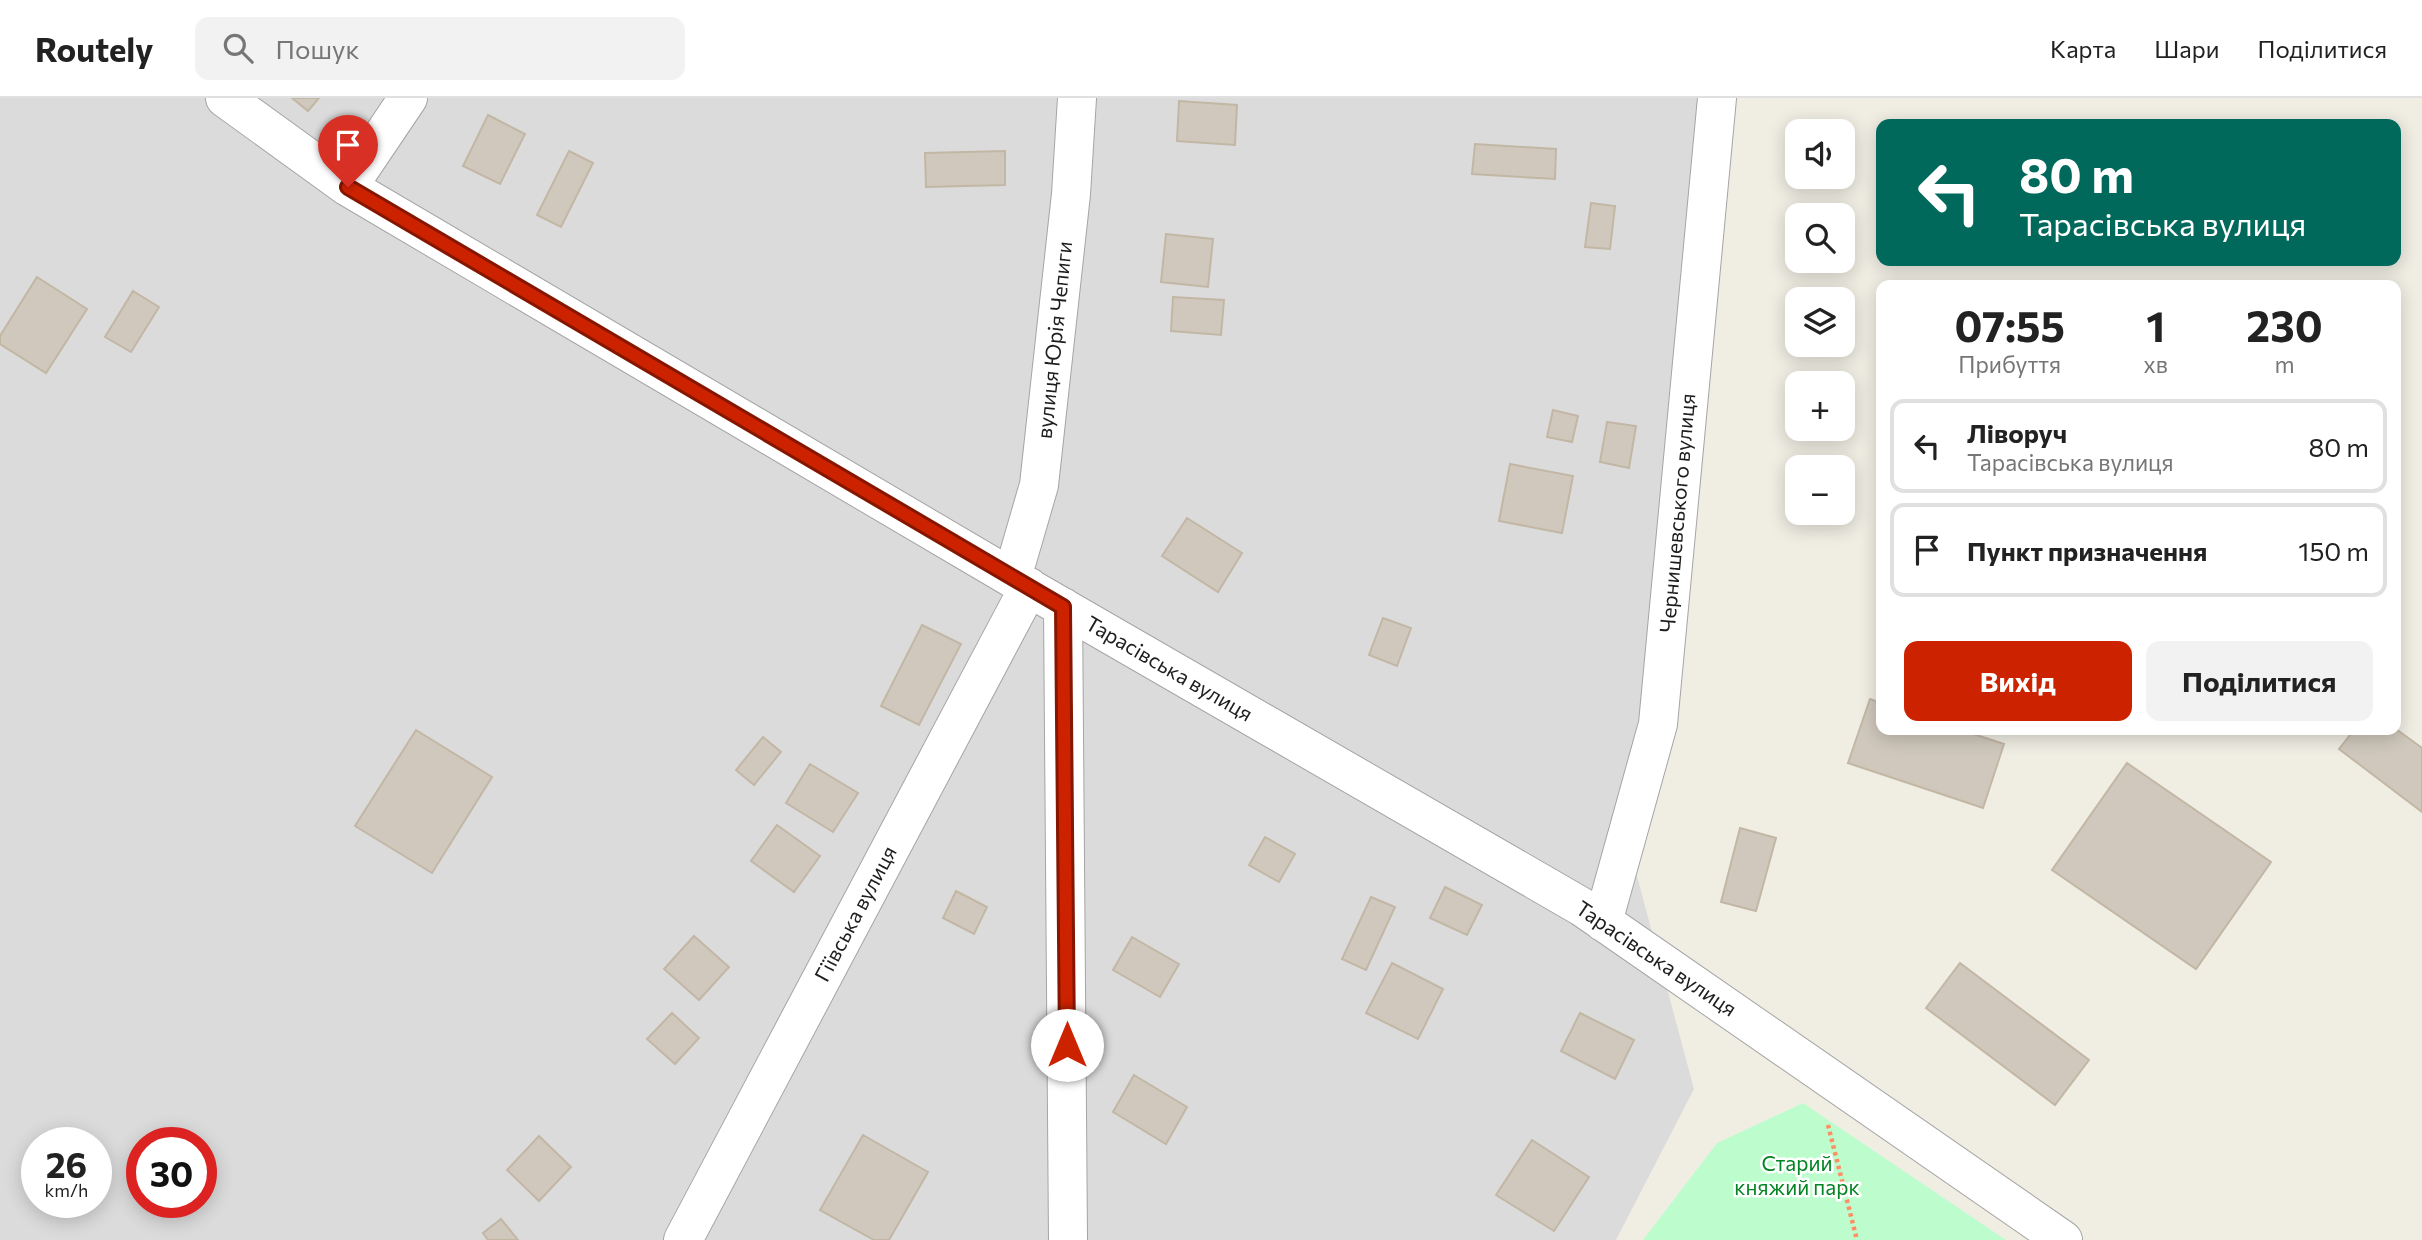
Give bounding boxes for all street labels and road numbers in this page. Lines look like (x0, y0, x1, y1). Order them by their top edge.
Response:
street label: вулиця Юрія Чепиги (1031, 240, 1076, 440)
street label: Чернишевського вулиця (1654, 392, 1699, 633)
street label: Тарасівська вулиця (1082, 610, 1258, 726)
street label: Гіївська вулиця (808, 841, 901, 985)
street label: Тарасівська вулиця (1572, 895, 1742, 1021)

